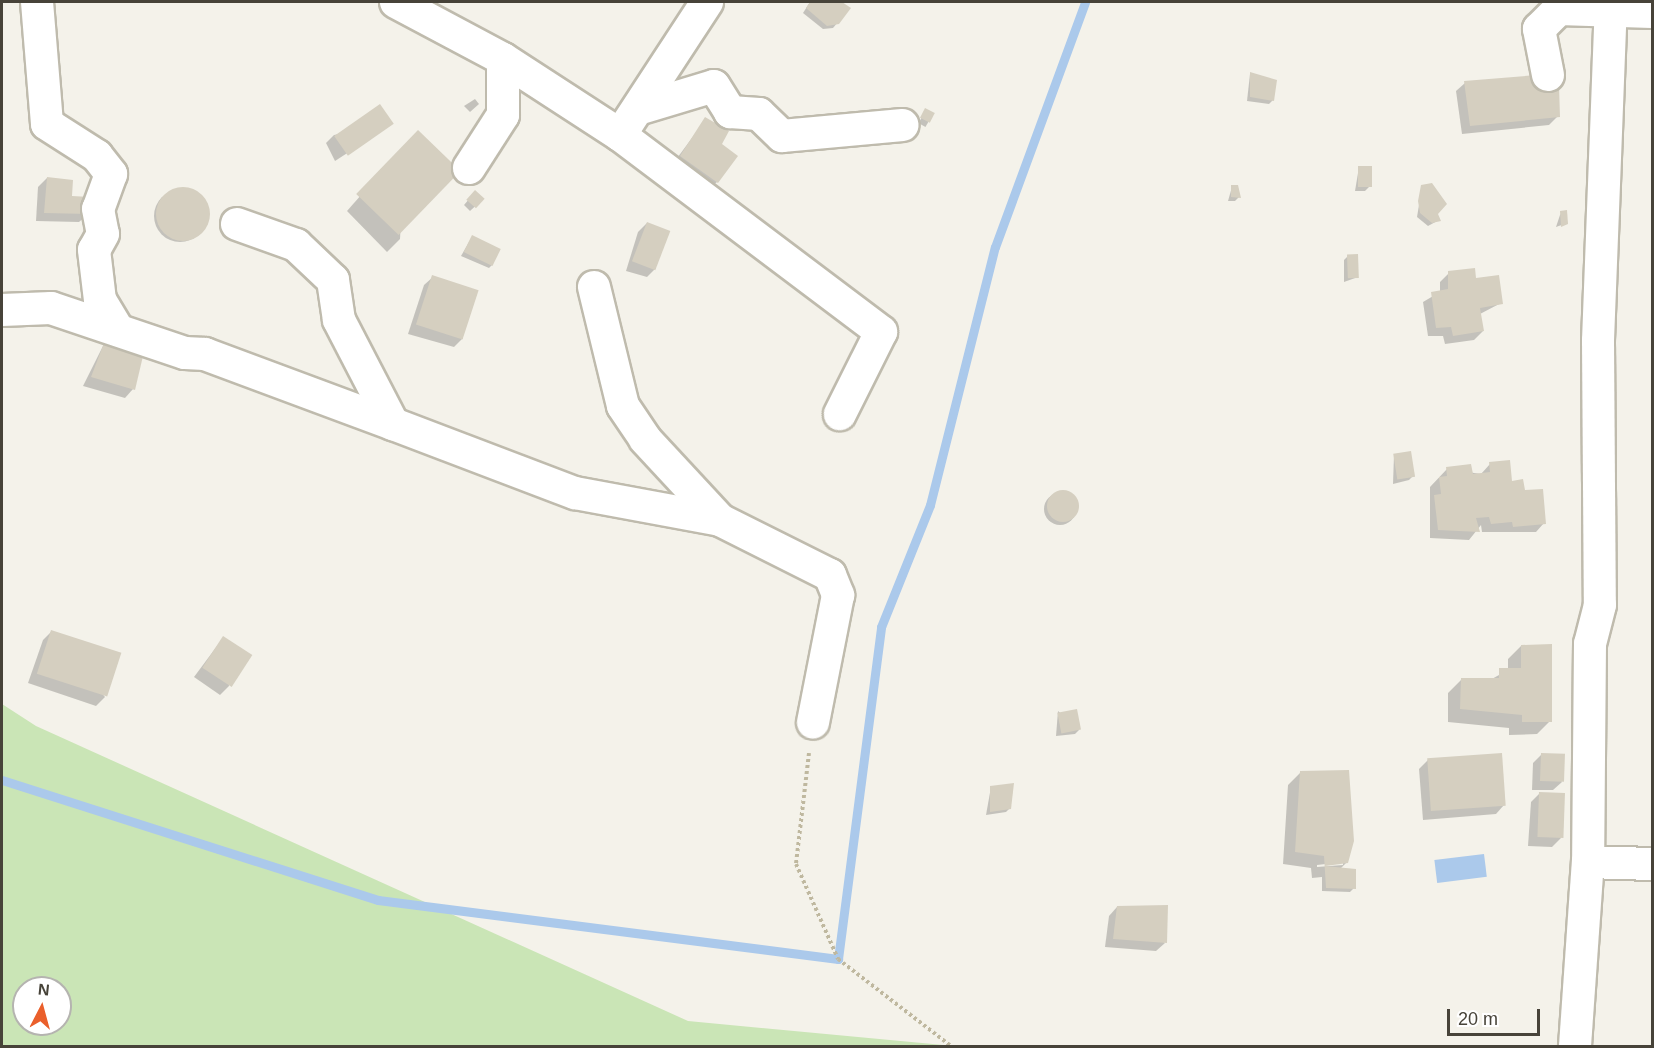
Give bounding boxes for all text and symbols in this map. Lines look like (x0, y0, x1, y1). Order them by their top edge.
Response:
north arrow (12, 976, 72, 1036)
text: N (37, 981, 50, 999)
scale bar (1450, 997, 1543, 1035)
text: 20 m (1458, 1009, 1498, 1029)

